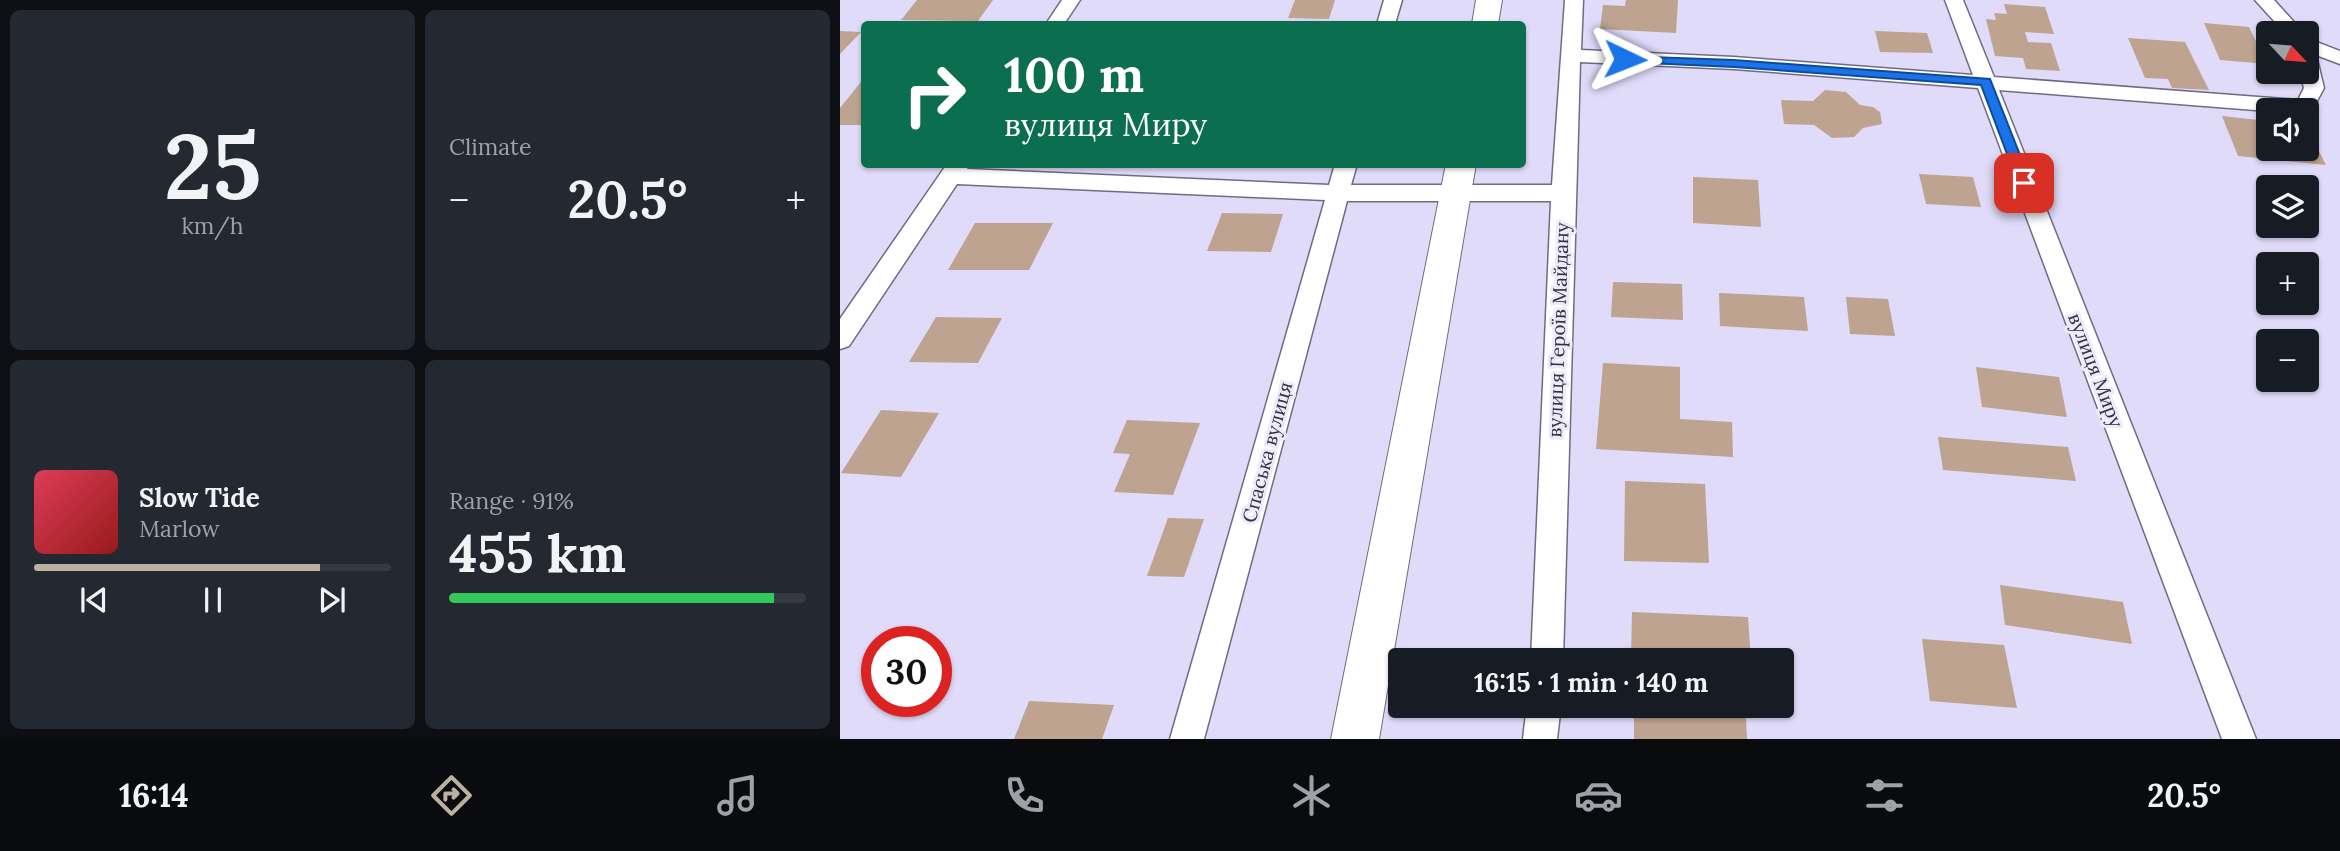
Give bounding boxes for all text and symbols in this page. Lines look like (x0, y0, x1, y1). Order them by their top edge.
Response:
north arrow (2256, 21, 2319, 84)
map controls (2256, 21, 2319, 392)
position arrow (1588, 22, 1662, 96)
text: 100 m (1004, 43, 1144, 105)
icon: right (889, 49, 980, 140)
button: sound (2256, 98, 2319, 161)
text: вулиця Миру (1004, 104, 1207, 145)
text: 25 (164, 107, 261, 224)
text: Climate (449, 132, 531, 161)
pin (1994, 153, 2054, 213)
icon: arrive (2005, 164, 2043, 202)
text: 20.5° (568, 166, 687, 232)
button: layers (2256, 175, 2319, 238)
text: − (449, 176, 469, 224)
text: + (786, 176, 806, 224)
text: km/h (181, 211, 244, 240)
street label: вулиця Героїв Майдану (1542, 222, 1574, 438)
button: + (2256, 252, 2319, 315)
street label: вулиця Миру (2063, 309, 2129, 431)
button: − (2256, 329, 2319, 392)
street label: Спаська вулиця (1237, 379, 1297, 525)
text: Slow Tide (139, 481, 260, 514)
text: Range · 91% (449, 486, 574, 515)
text: Marlow (139, 514, 220, 543)
text: 455 km (449, 520, 626, 586)
icon: previous (75, 581, 113, 619)
icon: pause (194, 581, 232, 619)
icon: next (313, 581, 351, 619)
speed limit sign: 30 (861, 626, 952, 717)
text: 16:15 · 1 min · 140 m (1474, 666, 1708, 699)
icon: directions (427, 771, 476, 820)
icon: music (713, 771, 762, 820)
icon: phone (1000, 771, 1049, 820)
icon: climate (1287, 771, 1336, 820)
icon: car (1574, 771, 1623, 820)
icon: filters (1860, 771, 1909, 820)
text: 16:14 (119, 775, 189, 816)
text: 20.5° (2147, 775, 2221, 816)

